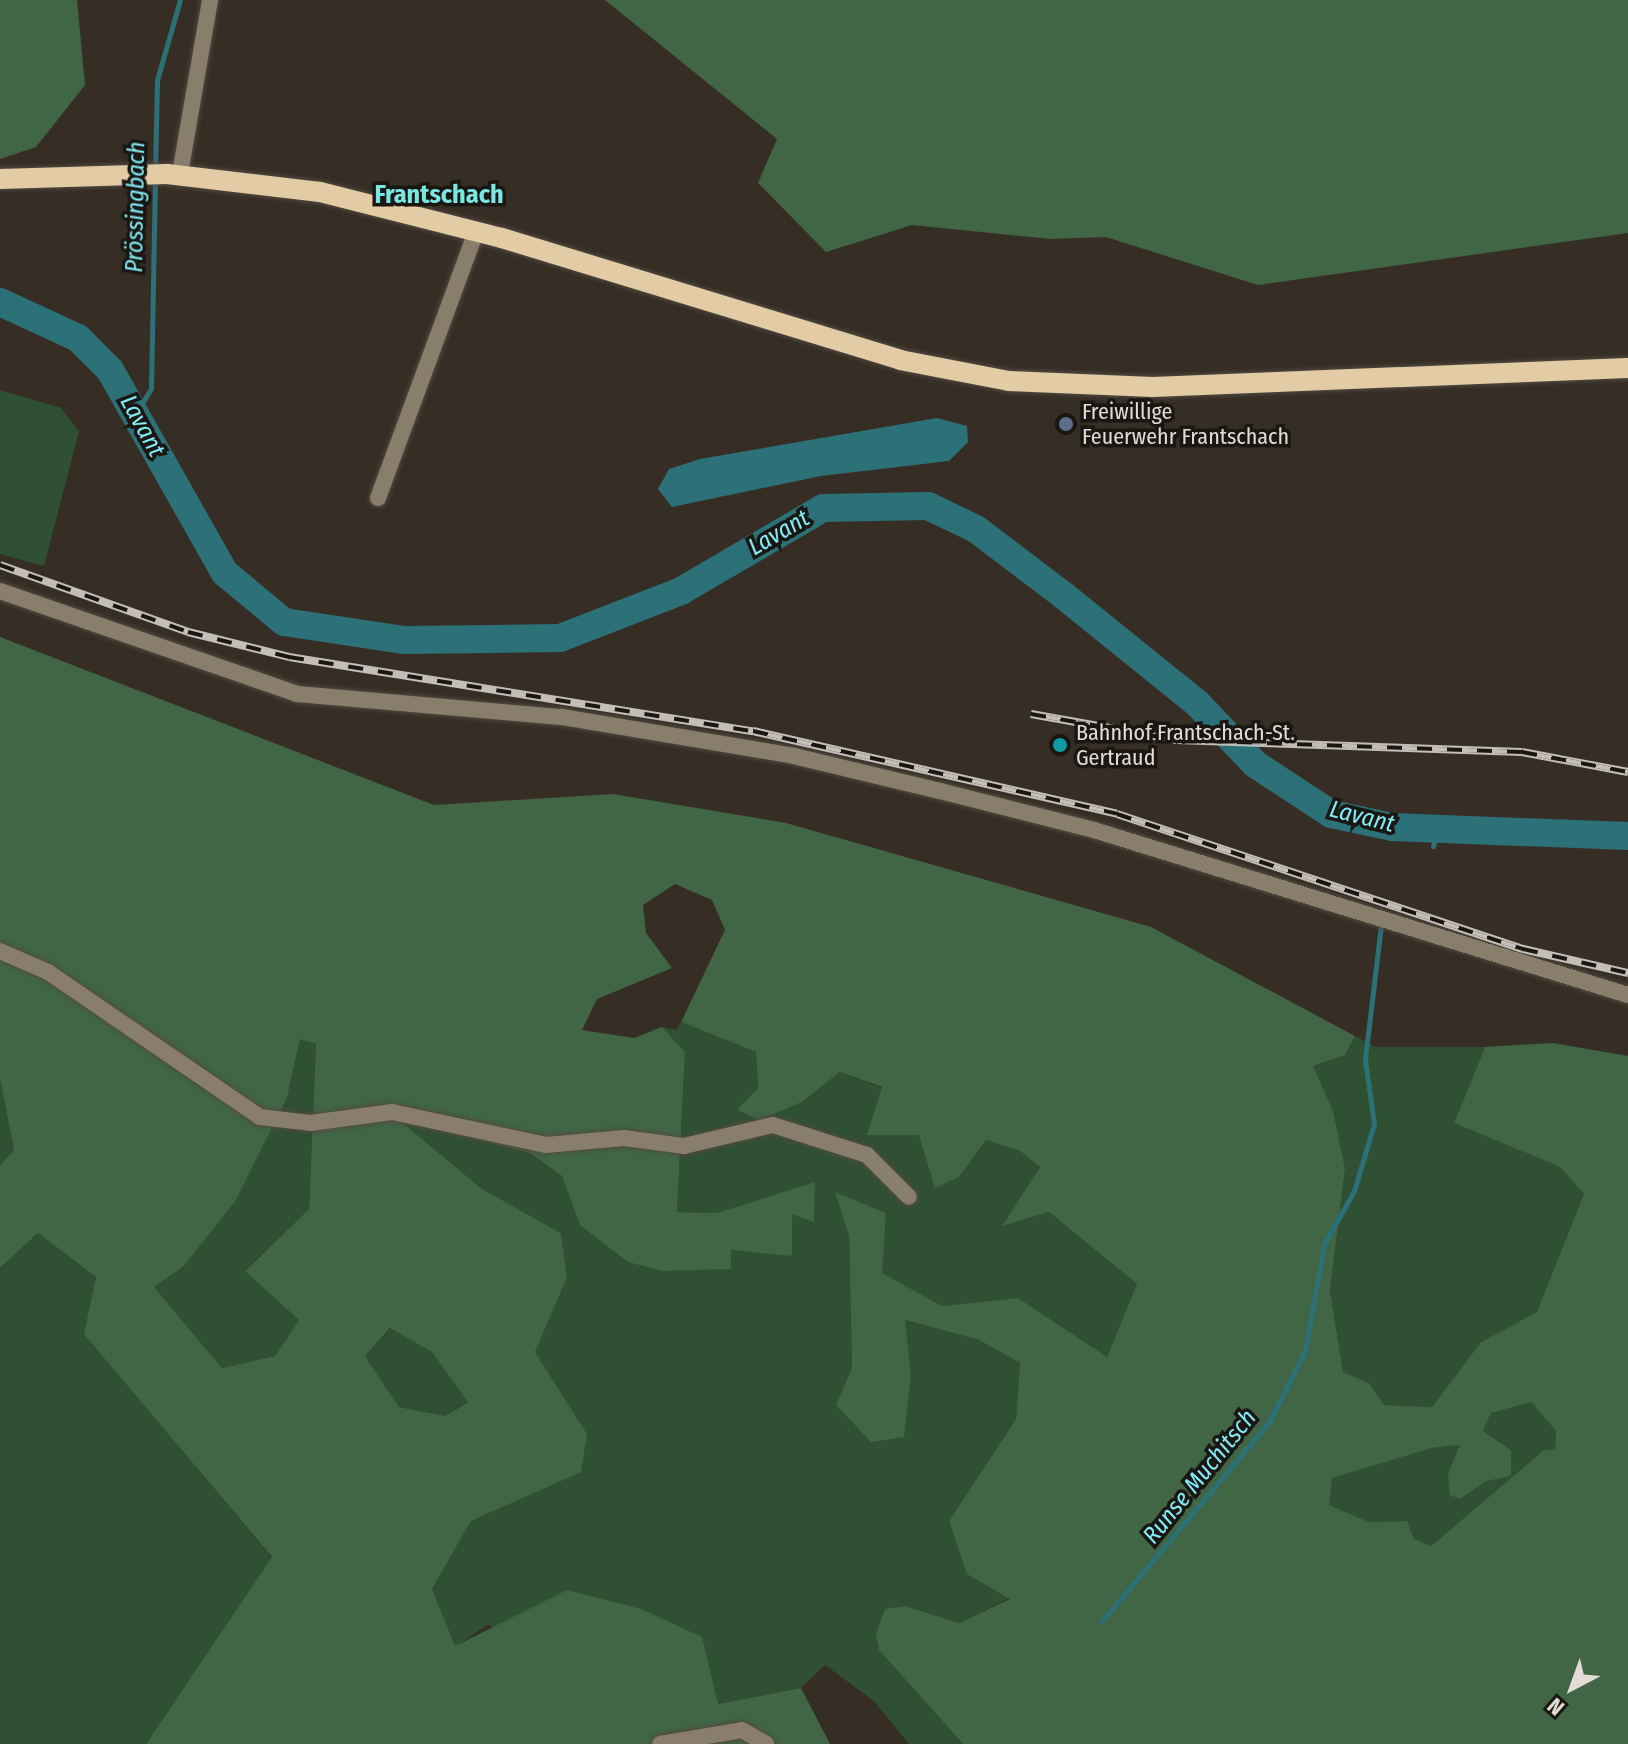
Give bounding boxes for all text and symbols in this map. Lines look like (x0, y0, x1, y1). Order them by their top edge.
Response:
water label: Prössingbach (120, 141, 152, 273)
district label: Frantschach (374, 179, 504, 211)
water label: Lavant (113, 390, 171, 462)
place label: Freiwillige Feuerwehr Frantschach (1082, 398, 1289, 450)
marker: Freiwillige Feuerwehr Frantschach (1057, 415, 1075, 433)
water label: Lavant (743, 504, 815, 562)
place label: Bahnhof Frantschach-St. Gertraud (1076, 719, 1295, 770)
marker: Bahnhof Frantschach-St. Gertraud (1051, 736, 1069, 754)
water label: Lavant (1327, 795, 1397, 839)
water label: Runse Muchitsch (1137, 1404, 1263, 1550)
north arrow (1532, 1648, 1612, 1728)
text: N (1542, 1692, 1570, 1721)

